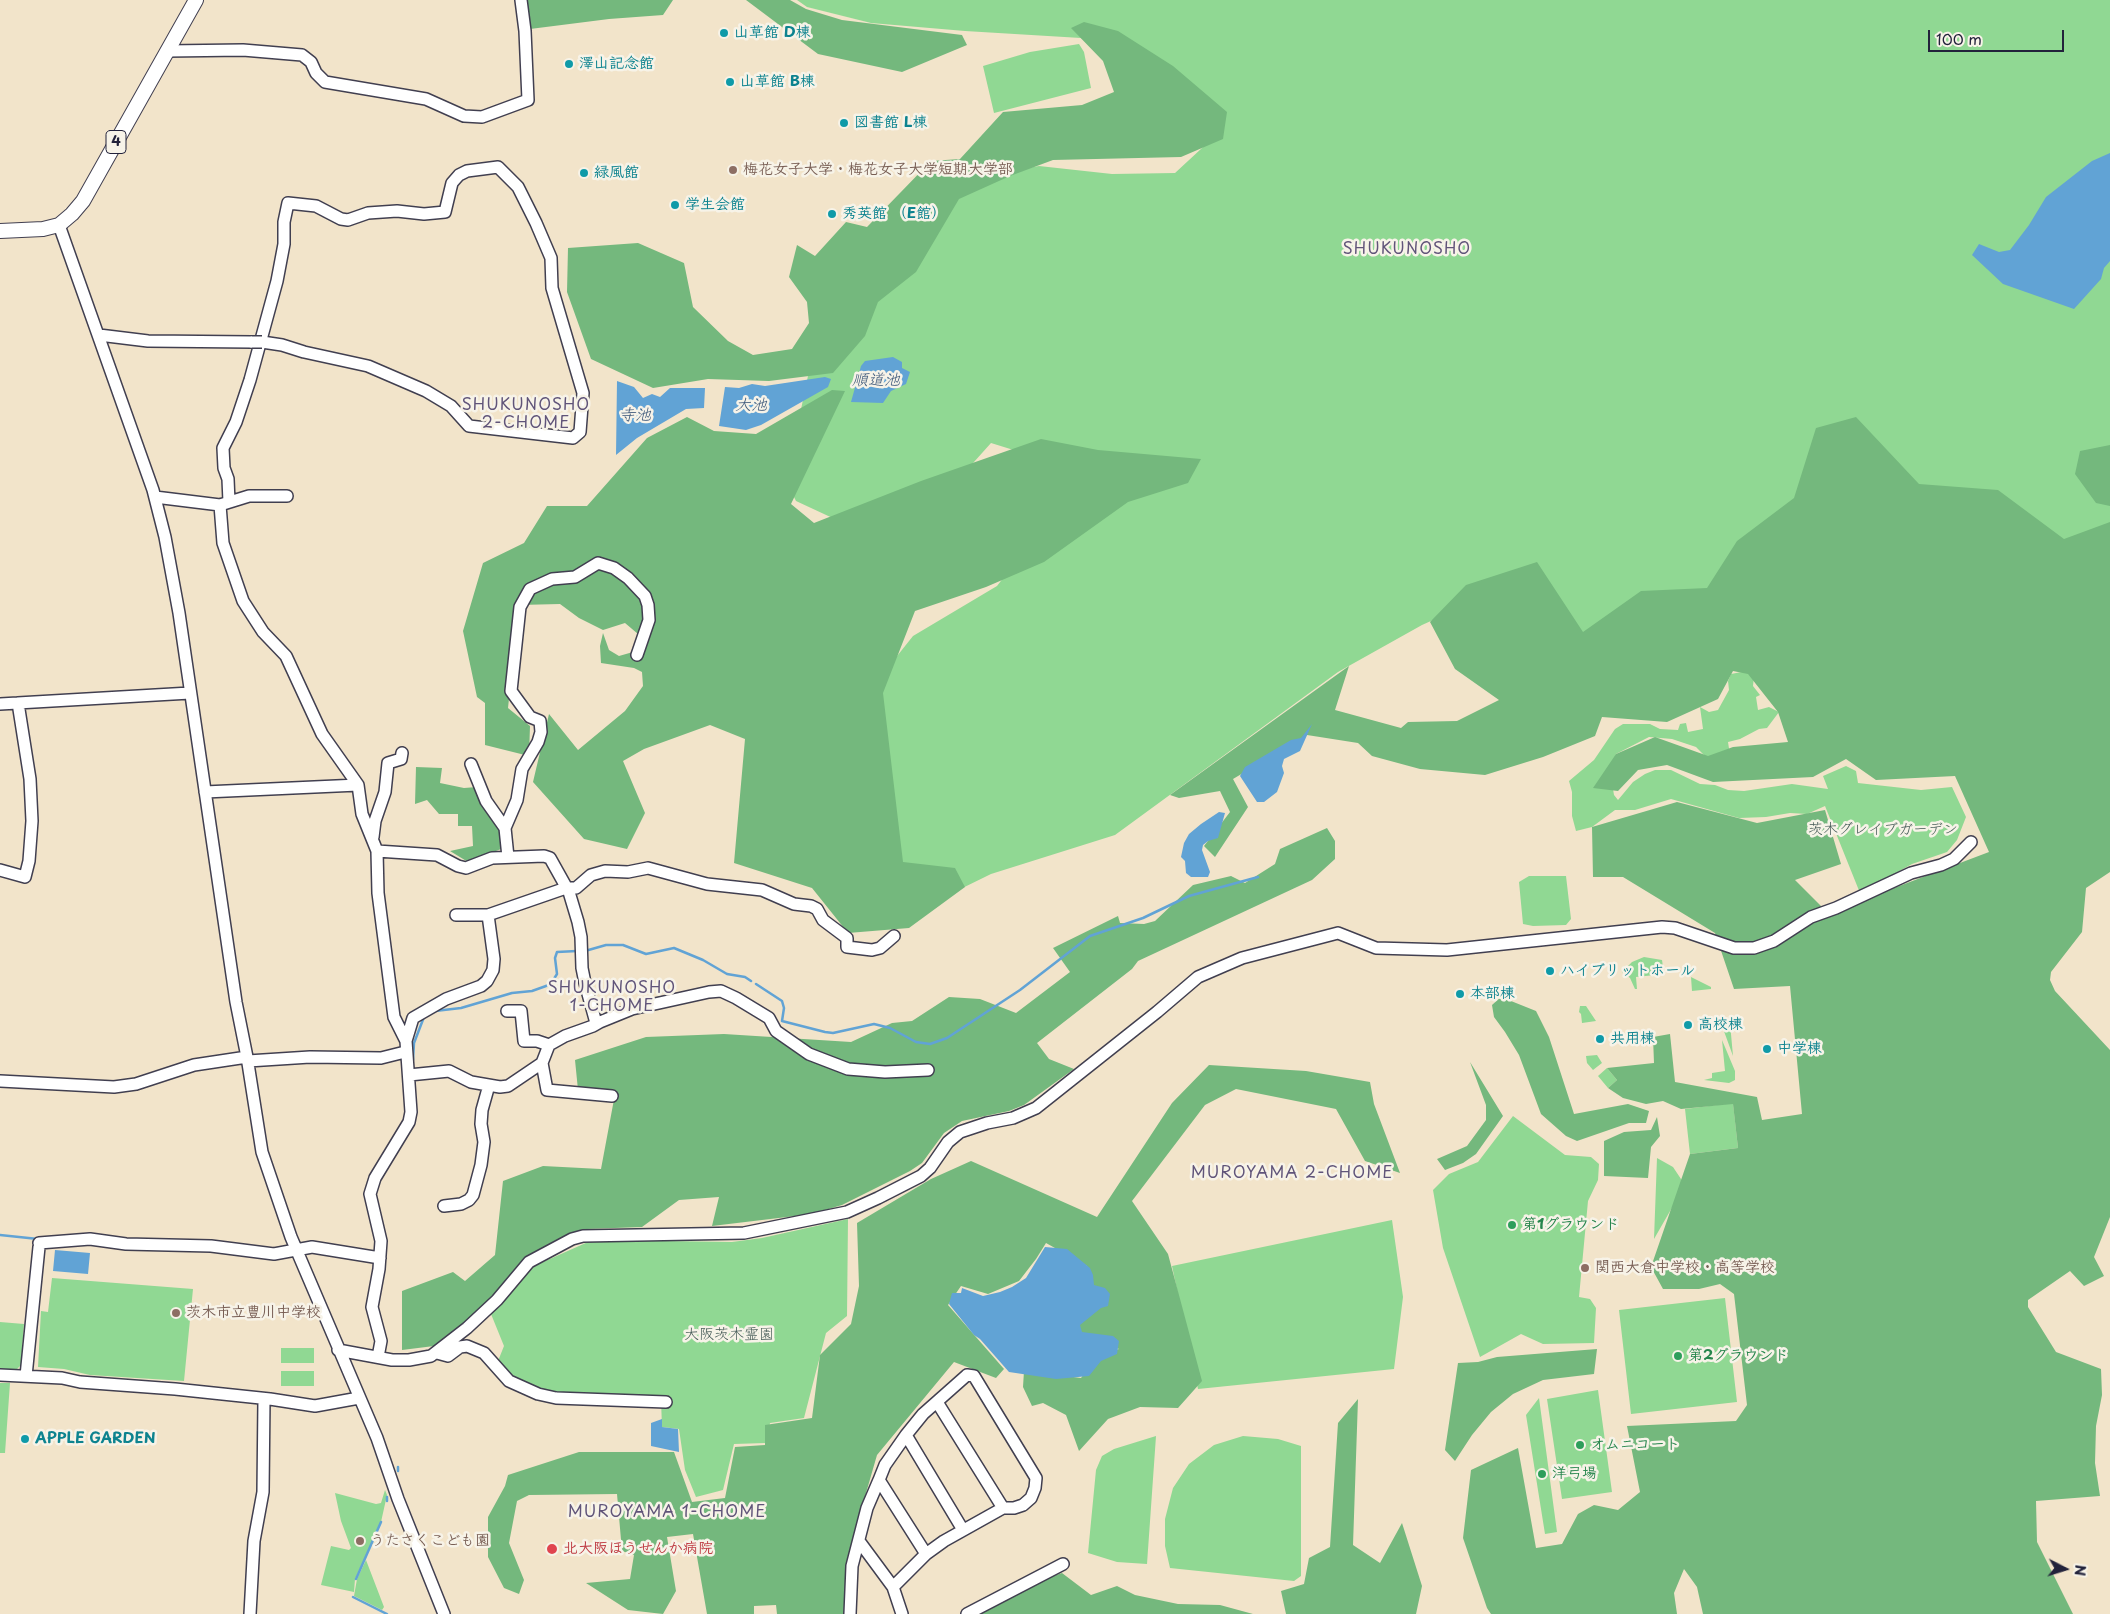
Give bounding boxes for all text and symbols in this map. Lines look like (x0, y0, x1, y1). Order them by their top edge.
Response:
scale bar (1930, 20, 2066, 52)
place label: 山草館 D棟 (734, 24, 811, 42)
marker: 山草館 D棟 (718, 27, 730, 39)
text: 100 m (1936, 27, 1982, 50)
place label: 澤山記念館 (579, 55, 654, 73)
marker: 澤山記念館 (563, 58, 575, 70)
place label: 山草館 B棟 (740, 73, 815, 91)
marker: 山草館 B棟 (724, 76, 736, 88)
place label: 図書館 L棟 (854, 114, 928, 132)
marker: 図書館 L棟 (838, 117, 850, 129)
road number: 4 (106, 130, 126, 154)
place label: 梅花女子大学・梅花女子大学短期大学部 (743, 161, 1013, 179)
place label: 緑風館 (594, 164, 639, 182)
marker: 梅花女子大学・梅花女子大学短期大学部 (727, 164, 739, 176)
marker: 緑風館 (578, 167, 590, 179)
place label: 学生会館 (685, 196, 745, 214)
marker: 学生会館 (669, 199, 681, 211)
place label: 秀英館 （E館） (842, 205, 946, 223)
marker: 秀英館 （E館） (826, 208, 838, 220)
district label: SHUKUNOSHO (1341, 240, 1473, 260)
water label: 順道池 (852, 371, 900, 391)
district label: SHUKUNOSHO 2-CHOME (460, 396, 592, 434)
water label: 大池 (735, 396, 767, 416)
water label: 寺池 (619, 406, 651, 426)
park label: 茨木グレイブガーデン (1808, 821, 1958, 839)
place label: ハイブリットホール (1560, 962, 1695, 980)
marker: ハイブリットホール (1544, 965, 1556, 977)
district label: SHUKUNOSHO 1-CHOME (546, 979, 678, 1017)
place label: 本部棟 (1470, 985, 1515, 1003)
marker: 本部棟 (1454, 988, 1466, 1000)
place label: 高校棟 (1698, 1016, 1743, 1034)
marker: 高校棟 (1682, 1019, 1694, 1031)
place label: 共用棟 (1610, 1030, 1655, 1048)
marker: 共用棟 (1594, 1033, 1606, 1045)
place label: 中学棟 (1777, 1040, 1822, 1058)
marker: 中学棟 (1761, 1043, 1773, 1055)
district label: MUROYAMA 2-CHOME (1189, 1164, 1395, 1184)
place label: 第1グラウンド (1522, 1216, 1619, 1234)
marker: 第1グラウンド (1506, 1219, 1518, 1231)
place label: 関西大倉中学校・高等学校 (1595, 1259, 1775, 1277)
marker: 関西大倉中学校・高等学校 (1579, 1262, 1591, 1274)
place label: 茨木市立豊川中学校 (186, 1304, 321, 1322)
marker: 茨木市立豊川中学校 (170, 1307, 182, 1319)
park label: 大阪茨木霊園 (684, 1326, 774, 1344)
place label: 第2グラウンド (1688, 1347, 1789, 1365)
marker: 第2グラウンド (1672, 1350, 1684, 1362)
place label: APPLE GARDEN (35, 1430, 156, 1448)
marker: APPLE GARDEN (19, 1433, 31, 1445)
place label: オムニコート (1590, 1436, 1680, 1454)
marker: オムニコート (1574, 1439, 1586, 1451)
place label: 洋弓場 (1552, 1465, 1597, 1483)
marker: 洋弓場 (1536, 1468, 1548, 1480)
district label: MUROYAMA 1-CHOME (566, 1503, 768, 1523)
place label: うたさくこども園 (370, 1532, 490, 1550)
marker: うたさくこども園 (354, 1535, 366, 1547)
place label: 北大阪ほうせんか病院 (563, 1540, 713, 1558)
marker: 北大阪ほうせんか病院 (545, 1542, 559, 1556)
north arrow (2040, 1544, 2090, 1594)
text: N (2069, 1564, 2091, 1577)

